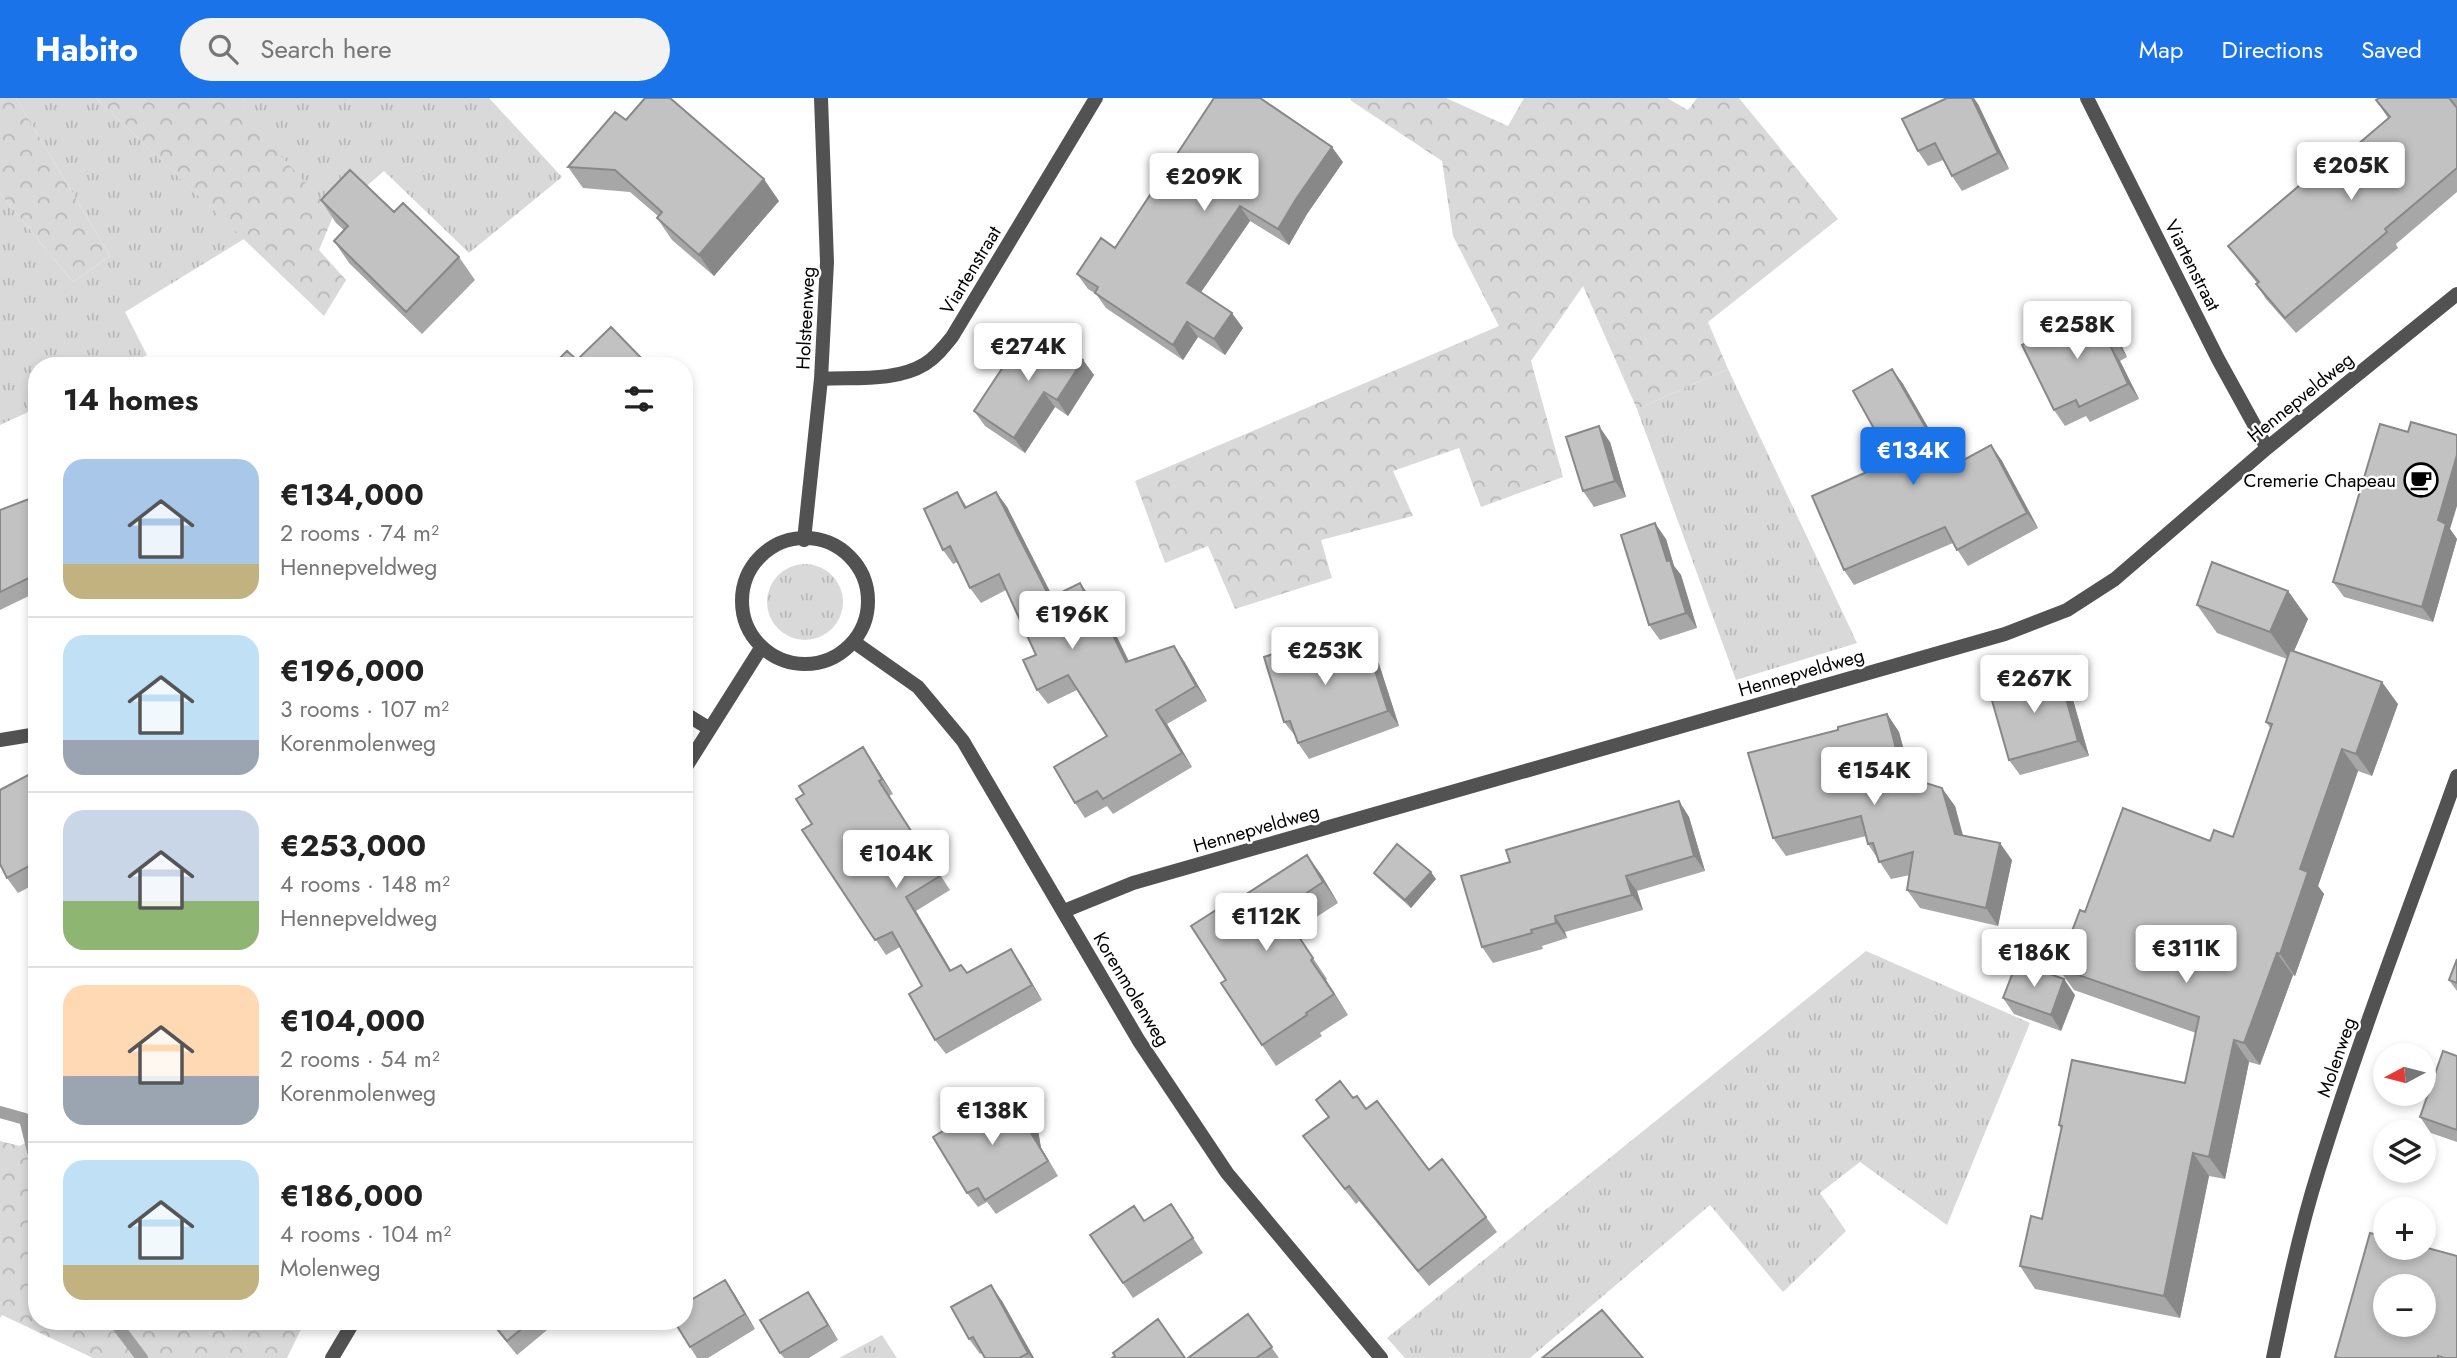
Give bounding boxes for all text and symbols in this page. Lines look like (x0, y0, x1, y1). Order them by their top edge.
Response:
search box (180, 18, 670, 81)
text: Habito (35, 26, 138, 73)
icon: search (204, 30, 242, 68)
text: Search here (260, 30, 392, 68)
text: Map (2139, 32, 2184, 67)
text: Directions (2222, 32, 2323, 67)
text: Saved (2361, 32, 2422, 67)
pin: €205K (2302, 142, 2400, 202)
text: €205K (2313, 148, 2389, 182)
pin: €209K (1155, 153, 1253, 213)
text: €209K (1166, 159, 1242, 193)
street label: Viartenstraat (2158, 215, 2227, 316)
street label: Viartenstraat (933, 220, 1008, 320)
street label: Holsteenweg (789, 266, 822, 370)
pin: €258K (2028, 302, 2126, 361)
text: €258K (2039, 307, 2115, 341)
pin: €274K (979, 324, 1077, 383)
text: €274K (990, 329, 1066, 363)
street label: Hennepveldweg (2241, 346, 2359, 449)
text: 14 homes (63, 378, 198, 421)
icon: filters (620, 380, 658, 418)
pin: €134K (1864, 428, 1962, 487)
text: €134K (1876, 433, 1950, 467)
cafe icon: Cremerie Chapeau (2402, 461, 2440, 499)
place label: Cremerie Chapeau (2244, 467, 2396, 494)
text: €134,000 (280, 473, 424, 516)
icon: home (119, 487, 203, 571)
text: 2 rooms · 74 m² (280, 516, 439, 550)
text: Hennepveldweg (280, 550, 437, 584)
pin: €196K (1023, 592, 1121, 651)
text: €196K (1035, 597, 1109, 631)
pin: €253K (1276, 628, 1374, 687)
text: €253K (1287, 633, 1363, 667)
street label: Hennepveldweg (1735, 642, 1867, 703)
text: €196,000 (280, 649, 424, 692)
pin: €267K (1985, 656, 2083, 715)
text: €267K (1996, 661, 2072, 695)
icon: home (119, 663, 203, 747)
text: 3 rooms · 107 m² (280, 692, 449, 726)
text: Korenmolenweg (280, 726, 436, 760)
pin: €154K (1825, 748, 1923, 807)
text: €154K (1837, 753, 1911, 787)
street label: Hennepveldweg (1190, 798, 1322, 859)
text: €253,000 (280, 824, 426, 867)
pin: €104K (847, 830, 945, 890)
text: €104K (859, 836, 933, 870)
icon: home (119, 838, 203, 922)
text: 4 rooms · 148 m² (280, 867, 450, 901)
pin: €112K (1217, 894, 1315, 953)
text: €112K (1231, 899, 1301, 933)
text: Hennepveldweg (280, 901, 437, 935)
pin: €311K (2137, 926, 2235, 985)
street label: Korenmolenweg (1087, 927, 1176, 1052)
pin: €186K (1985, 930, 2083, 989)
text: €311K (2152, 931, 2220, 965)
text: €186K (1998, 935, 2070, 969)
text: €104,000 (280, 999, 425, 1042)
icon: home (119, 1013, 203, 1097)
street label: Molenweg (2310, 1013, 2363, 1101)
text: 2 rooms · 54 m² (280, 1042, 440, 1076)
north arrow (2373, 1043, 2436, 1106)
map controls (2373, 1043, 2436, 1337)
text: Korenmolenweg (280, 1076, 436, 1110)
pin: €138K (943, 1088, 1041, 1147)
text: €138K (956, 1093, 1028, 1127)
button: layers (2373, 1120, 2436, 1183)
text: €186,000 (280, 1174, 423, 1217)
icon: home (119, 1188, 203, 1272)
button: + (2373, 1197, 2436, 1260)
text: 4 rooms · 104 m² (280, 1217, 451, 1251)
text: Molenweg (280, 1251, 381, 1285)
button: − (2373, 1274, 2436, 1337)

